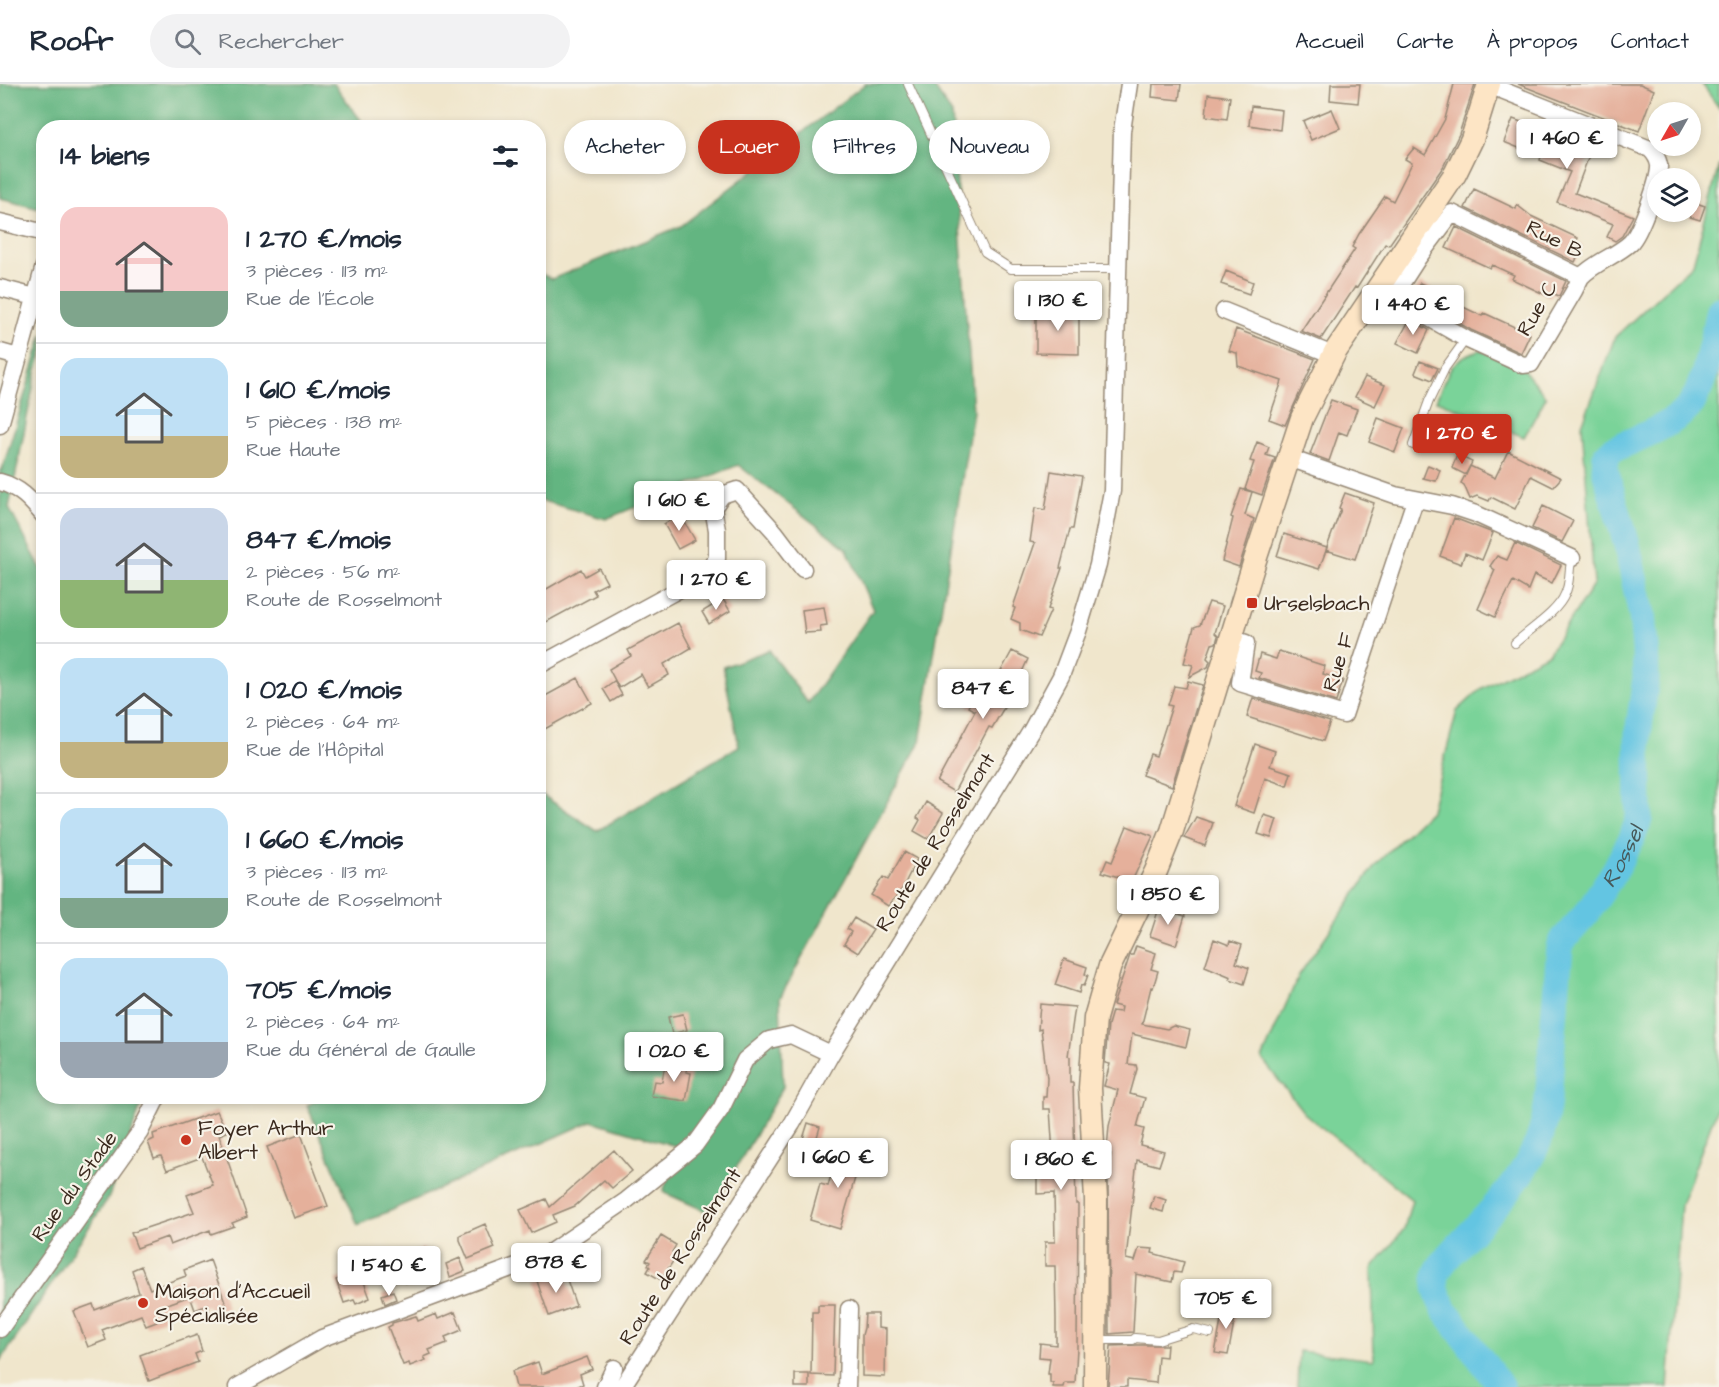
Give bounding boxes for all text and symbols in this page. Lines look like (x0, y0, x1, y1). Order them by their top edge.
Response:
search box (150, 14, 570, 68)
text: Roofr (30, 22, 114, 61)
icon: search (171, 25, 204, 58)
text: Rechercher (219, 26, 344, 57)
text: Accueil (1295, 27, 1364, 56)
text: Carte (1397, 27, 1454, 56)
text: À propos (1487, 27, 1578, 56)
text: Contact (1611, 27, 1689, 56)
north arrow (1647, 102, 1701, 156)
map controls (1647, 102, 1701, 222)
pin: 1 460 € (1512, 119, 1622, 170)
chip: Acheter (564, 120, 686, 174)
chip: Louer (698, 120, 800, 174)
chip: Filtres (812, 120, 917, 174)
chip: Nouveau (929, 120, 1050, 174)
text: 1 460 € (1530, 124, 1604, 152)
text: 14 biens (60, 138, 150, 174)
icon: filters (489, 140, 522, 173)
button: layers (1647, 168, 1701, 222)
street label: Rue B (1521, 213, 1588, 266)
text: 1 270 €/mois (246, 221, 402, 257)
icon: home (108, 231, 180, 303)
text: 3 pièces · 113 m² (246, 257, 388, 285)
street label: Rue C (1510, 275, 1565, 342)
pin: 1 130 € (1003, 281, 1113, 332)
text: Rue de l'École (246, 285, 374, 313)
pin: 1 440 € (1358, 285, 1468, 336)
text: 1 130 € (1028, 286, 1088, 314)
text: 1 440 € (1376, 290, 1450, 318)
text: 1 610 €/mois (246, 372, 391, 408)
icon: home (108, 382, 180, 454)
text: 5 pièces · 138 m² (246, 408, 402, 436)
pin: 1 270 € (1407, 414, 1517, 465)
text: 1 270 € (1427, 419, 1497, 447)
text: Rue Haute (246, 436, 341, 464)
pin: 1 610 € (624, 481, 734, 532)
text: 1 610 € (648, 486, 710, 514)
text: 847 €/mois (246, 522, 391, 558)
icon: home (108, 532, 180, 604)
text: 2 pièces · 56 m² (246, 558, 401, 586)
pin: 1 270 € (661, 560, 771, 611)
text: 1 270 € (681, 565, 751, 593)
text: Route de Rosselmont (246, 586, 442, 614)
place label: Urselsbach (1264, 589, 1370, 618)
marker: Urselsbach (1245, 596, 1259, 610)
street label: Rue F (1315, 629, 1362, 695)
pin: 847 € (941, 669, 1025, 720)
text: 1 020 €/mois (246, 672, 402, 708)
text: 847 € (952, 674, 1014, 702)
icon: home (108, 682, 180, 754)
text: 2 pièces · 64 m² (246, 708, 400, 736)
text: Rue de l'Hôpital (246, 736, 384, 764)
street label: Route de Rosselmont (869, 747, 1003, 937)
water label: Rossel (1594, 819, 1653, 894)
text: 1 660 €/mois (246, 822, 404, 858)
icon: home (108, 832, 180, 904)
text: 3 pièces · 113 m² (246, 858, 388, 886)
pin: 1 850 € (1113, 875, 1223, 926)
text: 1 850 € (1131, 880, 1205, 908)
text: Route de Rosselmont (246, 886, 442, 914)
text: 705 €/mois (246, 972, 392, 1008)
icon: home (108, 982, 180, 1054)
text: 2 pièces · 64 m² (246, 1008, 400, 1036)
pin: 1 020 € (619, 1032, 729, 1083)
text: Rue du Général de Gaulle (246, 1036, 476, 1064)
text: 1 020 € (638, 1037, 710, 1065)
place label: Foyer Arthur Albert (198, 1114, 334, 1167)
street label: Rue du Stade (24, 1125, 124, 1247)
marker: Foyer Arthur Albert (179, 1133, 193, 1147)
pin: 1 660 € (783, 1138, 893, 1189)
pin: 1 860 € (1006, 1140, 1116, 1191)
text: 1 660 € (802, 1143, 874, 1171)
text: 1 860 € (1025, 1145, 1097, 1173)
street label: Route de Rosselmont (612, 1162, 749, 1351)
pin: 878 € (514, 1243, 598, 1294)
pin: 1 540 € (334, 1246, 444, 1297)
text: 878 € (525, 1248, 587, 1276)
text: 1 540 € (352, 1251, 426, 1279)
place label: Maison d'Accueil Spécialisée (155, 1277, 310, 1331)
pin: 705 € (1184, 1279, 1268, 1330)
text: 705 € (1195, 1284, 1258, 1312)
marker: Maison d'Accueil Spécialisée (136, 1296, 150, 1310)

